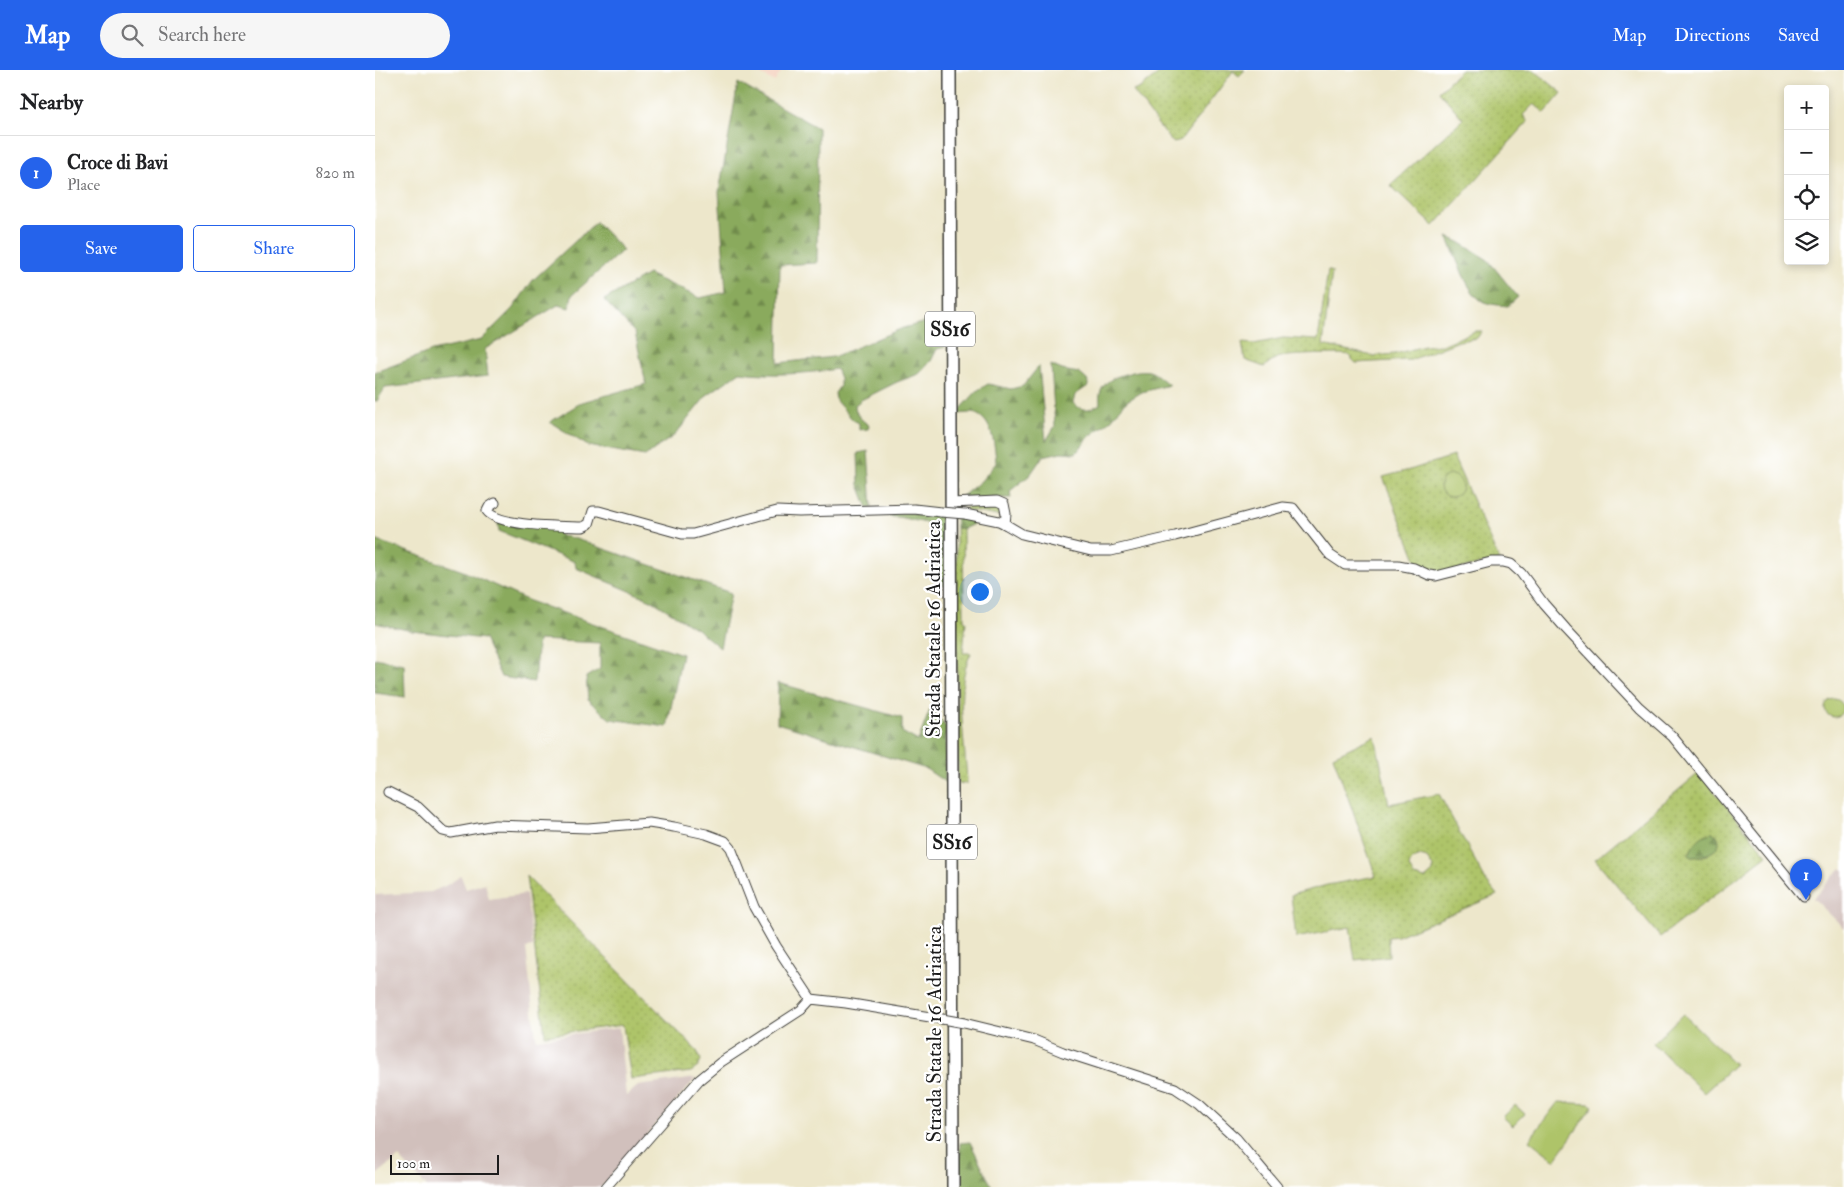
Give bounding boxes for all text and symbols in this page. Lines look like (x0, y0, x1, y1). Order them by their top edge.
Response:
search box (100, 13, 450, 58)
text: Map (25, 20, 70, 51)
icon: search (118, 21, 146, 49)
text: Search here (158, 23, 246, 47)
text: Map (1613, 24, 1646, 47)
text: Directions (1674, 24, 1750, 47)
text: Saved (1778, 24, 1819, 47)
map controls (1784, 85, 1829, 265)
button: + (1784, 85, 1829, 130)
text: Nearby (20, 89, 83, 116)
button: − (1784, 130, 1829, 175)
text: Croce di Bavi (67, 151, 168, 175)
text: 1 (33, 163, 39, 183)
text: 820 m (315, 163, 355, 183)
text: Place (67, 175, 100, 195)
button: locate (1784, 175, 1829, 220)
button: layers (1784, 220, 1829, 265)
button: Save (20, 225, 183, 272)
button: Share (193, 225, 355, 272)
road number: SS16 (925, 312, 975, 346)
street label: Strada Statale 16 Adriatica (920, 520, 947, 737)
your location (967, 579, 993, 605)
road number: SS16 (927, 824, 977, 860)
pin: 1 (1790, 859, 1822, 900)
street label: Strada Statale 16 Adriatica (921, 925, 948, 1142)
scale bar (390, 1152, 499, 1175)
text: 100 m (397, 1155, 430, 1172)

